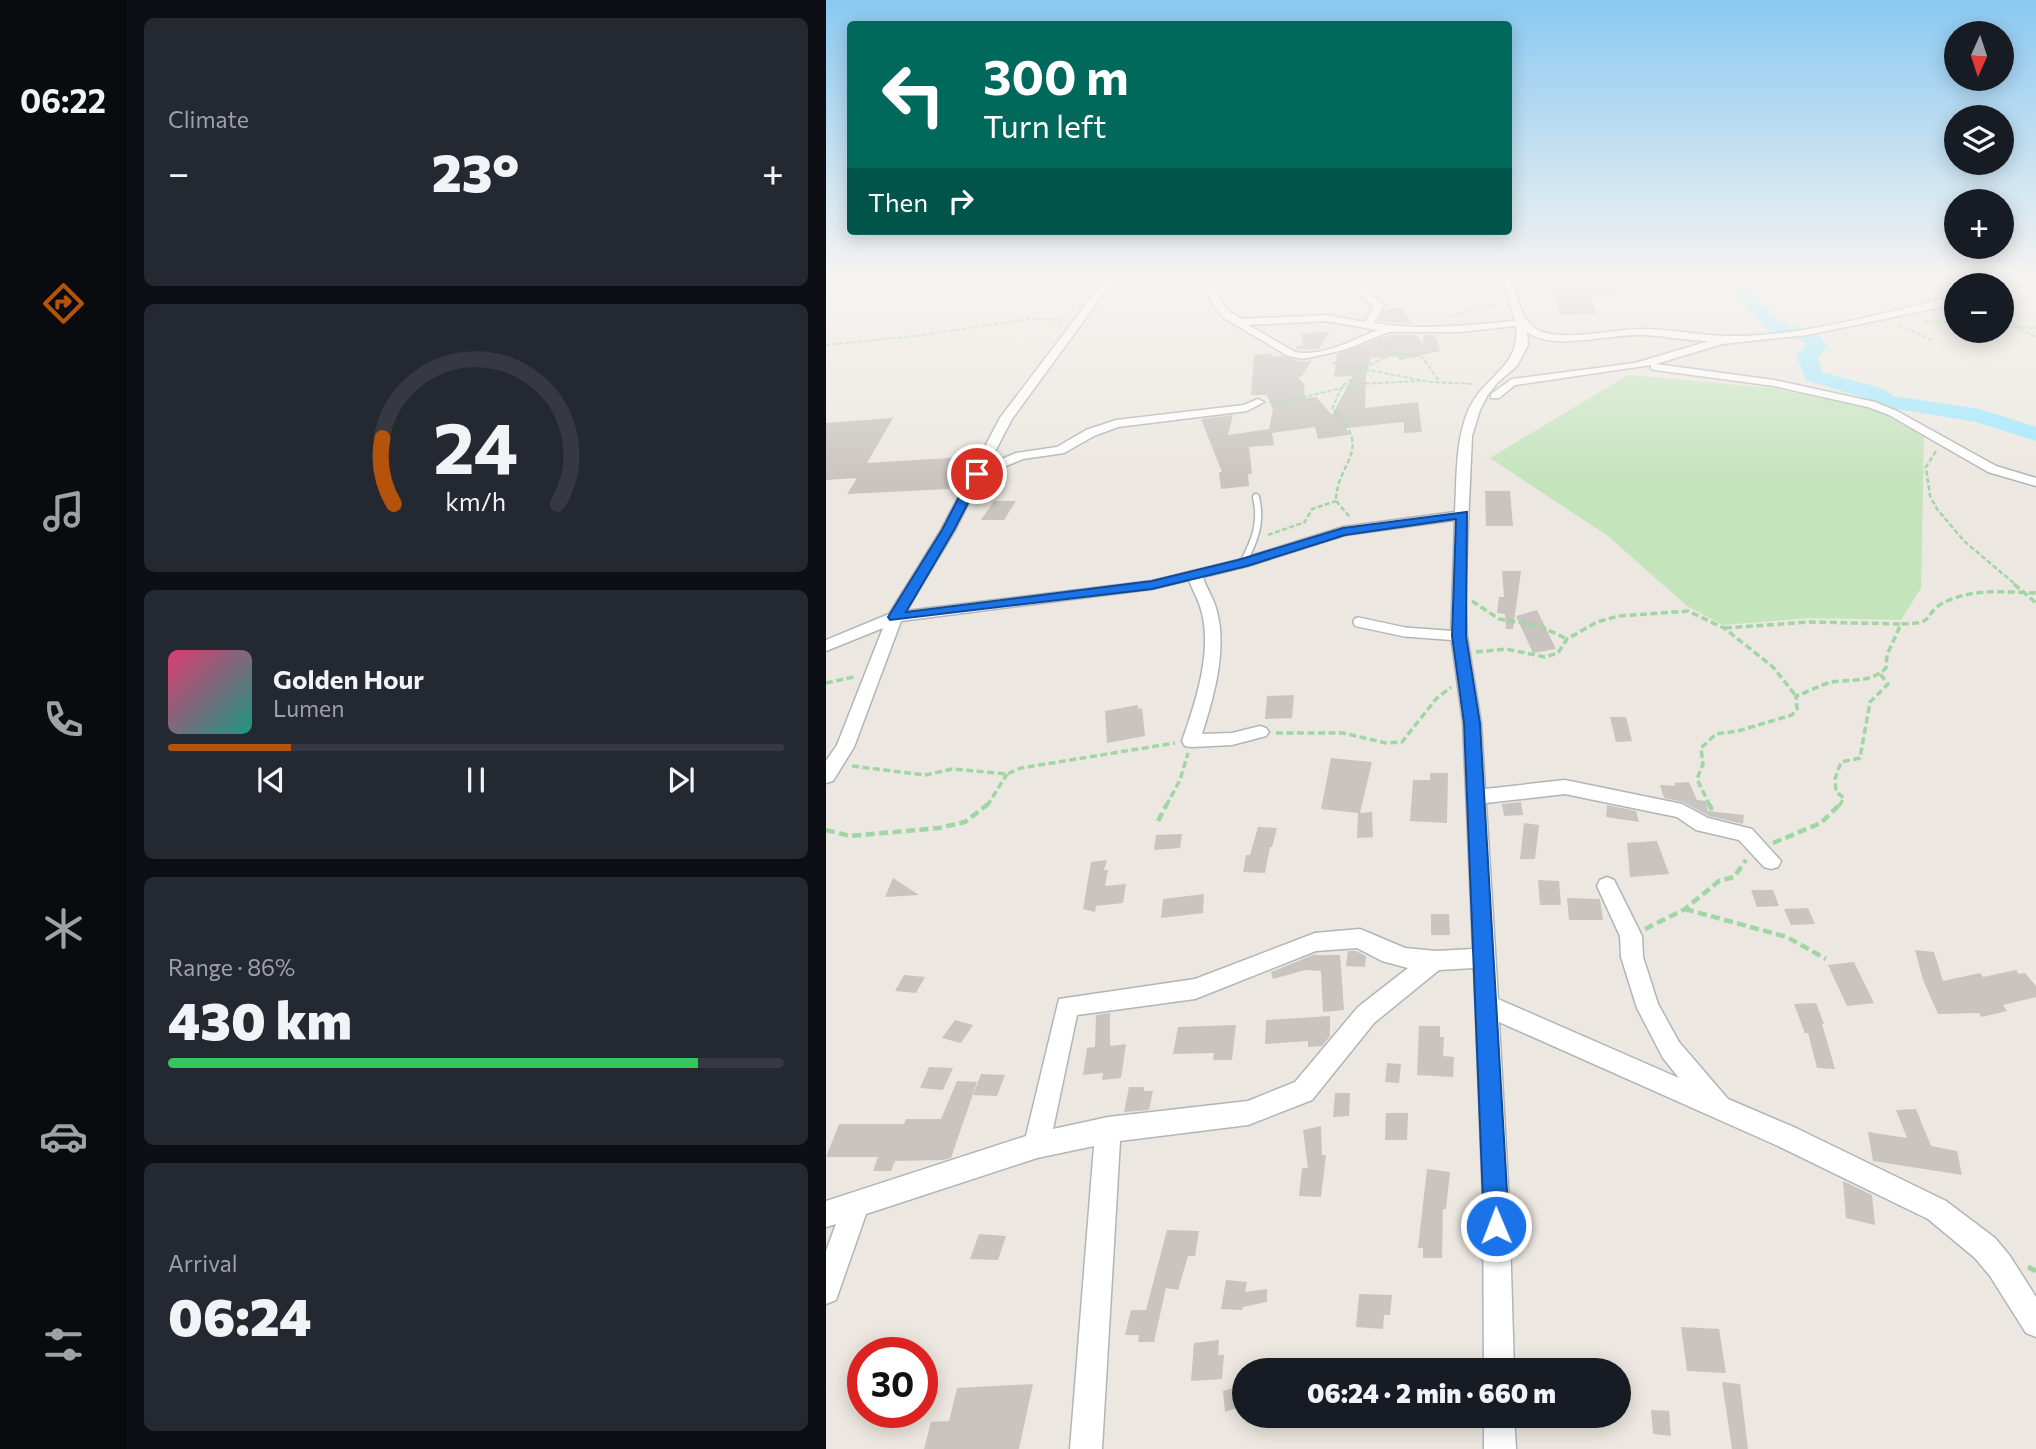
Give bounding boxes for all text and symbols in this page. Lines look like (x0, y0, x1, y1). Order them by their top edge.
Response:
north arrow (1944, 21, 2014, 91)
map controls (1944, 21, 2014, 343)
text: 300 m (983, 45, 1129, 105)
icon: left (868, 49, 959, 140)
text: 06:22 (20, 80, 106, 120)
text: Climate (168, 105, 249, 133)
text: Turn left (983, 105, 1107, 145)
button: layers (1944, 105, 2014, 175)
text: 23° (432, 139, 519, 203)
text: − (168, 148, 190, 195)
text: + (762, 148, 784, 195)
icon: right (942, 182, 980, 220)
text: Then (868, 186, 928, 217)
button: + (1944, 189, 2014, 259)
button: − (1944, 273, 2014, 343)
icon: directions (39, 279, 88, 328)
text: 24 (433, 401, 519, 490)
pin (947, 444, 1007, 504)
icon: arrive (958, 455, 996, 493)
text: km/h (446, 486, 506, 516)
icon: music (39, 487, 88, 536)
text: Golden Hour (273, 663, 424, 694)
text: Lumen (273, 694, 344, 722)
icon: phone (39, 695, 88, 744)
icon: previous (252, 761, 290, 799)
icon: pause (457, 761, 495, 799)
icon: next (662, 761, 700, 799)
icon: climate (39, 904, 88, 953)
text: Range · 86% (168, 953, 295, 981)
text: 430 km (168, 987, 352, 1051)
icon: car (39, 1112, 88, 1161)
position arrow (1459, 1189, 1533, 1263)
text: Arrival (168, 1249, 238, 1277)
text: 06:24 (168, 1283, 312, 1347)
icon: filters (39, 1320, 88, 1369)
speed limit sign: 30 (847, 1337, 938, 1428)
text: 06:24 · 2 min · 660 m (1307, 1377, 1556, 1408)

